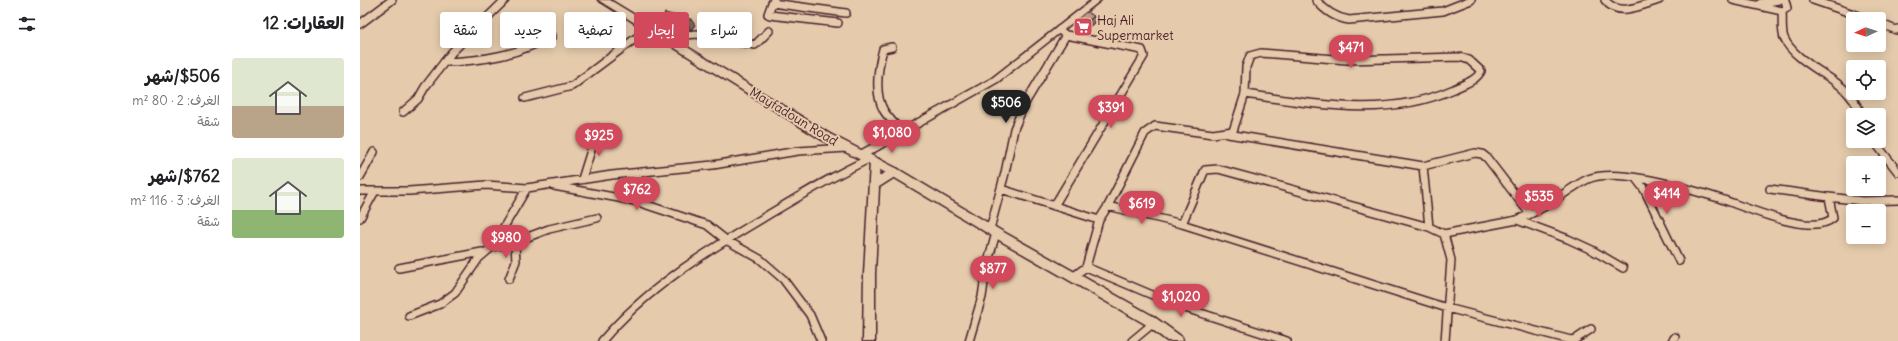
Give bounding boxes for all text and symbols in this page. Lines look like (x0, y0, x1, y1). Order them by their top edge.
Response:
text: العقارات: 12 (263, 12, 344, 34)
chip: شقة (440, 12, 492, 48)
chip: جديد (500, 12, 556, 48)
chip: تصفية (564, 12, 626, 48)
chip: إيجار (634, 12, 689, 48)
chip: شراء (697, 12, 752, 48)
place label: Haj Ali Supermarket (1097, 12, 1174, 44)
north arrow (1846, 12, 1886, 52)
map controls (1846, 12, 1886, 244)
icon: filters (16, 13, 38, 35)
supermarket icon: Haj Ali Supermarket (1072, 16, 1094, 38)
pin: $471 (1327, 35, 1375, 69)
text: $471 (1338, 39, 1364, 56)
button: locate (1846, 60, 1886, 100)
text: $506/شهر (145, 65, 220, 87)
icon: home (264, 74, 312, 122)
street label: Mayfadoun Road (746, 83, 841, 150)
pin: $506 (982, 90, 1030, 124)
text: الغرف: 2 · 80 m² (132, 92, 220, 109)
text: $506 (991, 94, 1021, 111)
pin: $391 (1087, 95, 1135, 129)
text: $391 (1097, 99, 1125, 116)
button: layers (1846, 108, 1886, 148)
text: شقة (197, 113, 220, 130)
pin: $1,080 (859, 120, 925, 154)
pin: $925 (575, 123, 623, 157)
text: $1,080 (872, 124, 912, 141)
text: $925 (584, 127, 614, 144)
button: + (1846, 156, 1886, 196)
text: $762/شهر (149, 165, 220, 187)
icon: home (264, 174, 312, 222)
pin: $762 (613, 177, 661, 211)
text: $762 (623, 181, 651, 198)
pin: $414 (1643, 181, 1691, 215)
pin: $535 (1515, 184, 1563, 218)
text: $414 (1653, 185, 1681, 202)
text: $535 (1524, 188, 1554, 205)
pin: $619 (1118, 191, 1166, 225)
text: الغرف: 3 · 116 m² (130, 192, 220, 209)
text: $619 (1128, 195, 1156, 212)
button: − (1846, 204, 1886, 244)
text: شقة (197, 213, 220, 230)
pin: $980 (482, 225, 530, 259)
text: $980 (491, 229, 521, 246)
pin: $877 (969, 256, 1017, 290)
text: $877 (979, 260, 1007, 277)
pin: $1,020 (1148, 284, 1214, 318)
text: $1,020 (1161, 288, 1201, 305)

